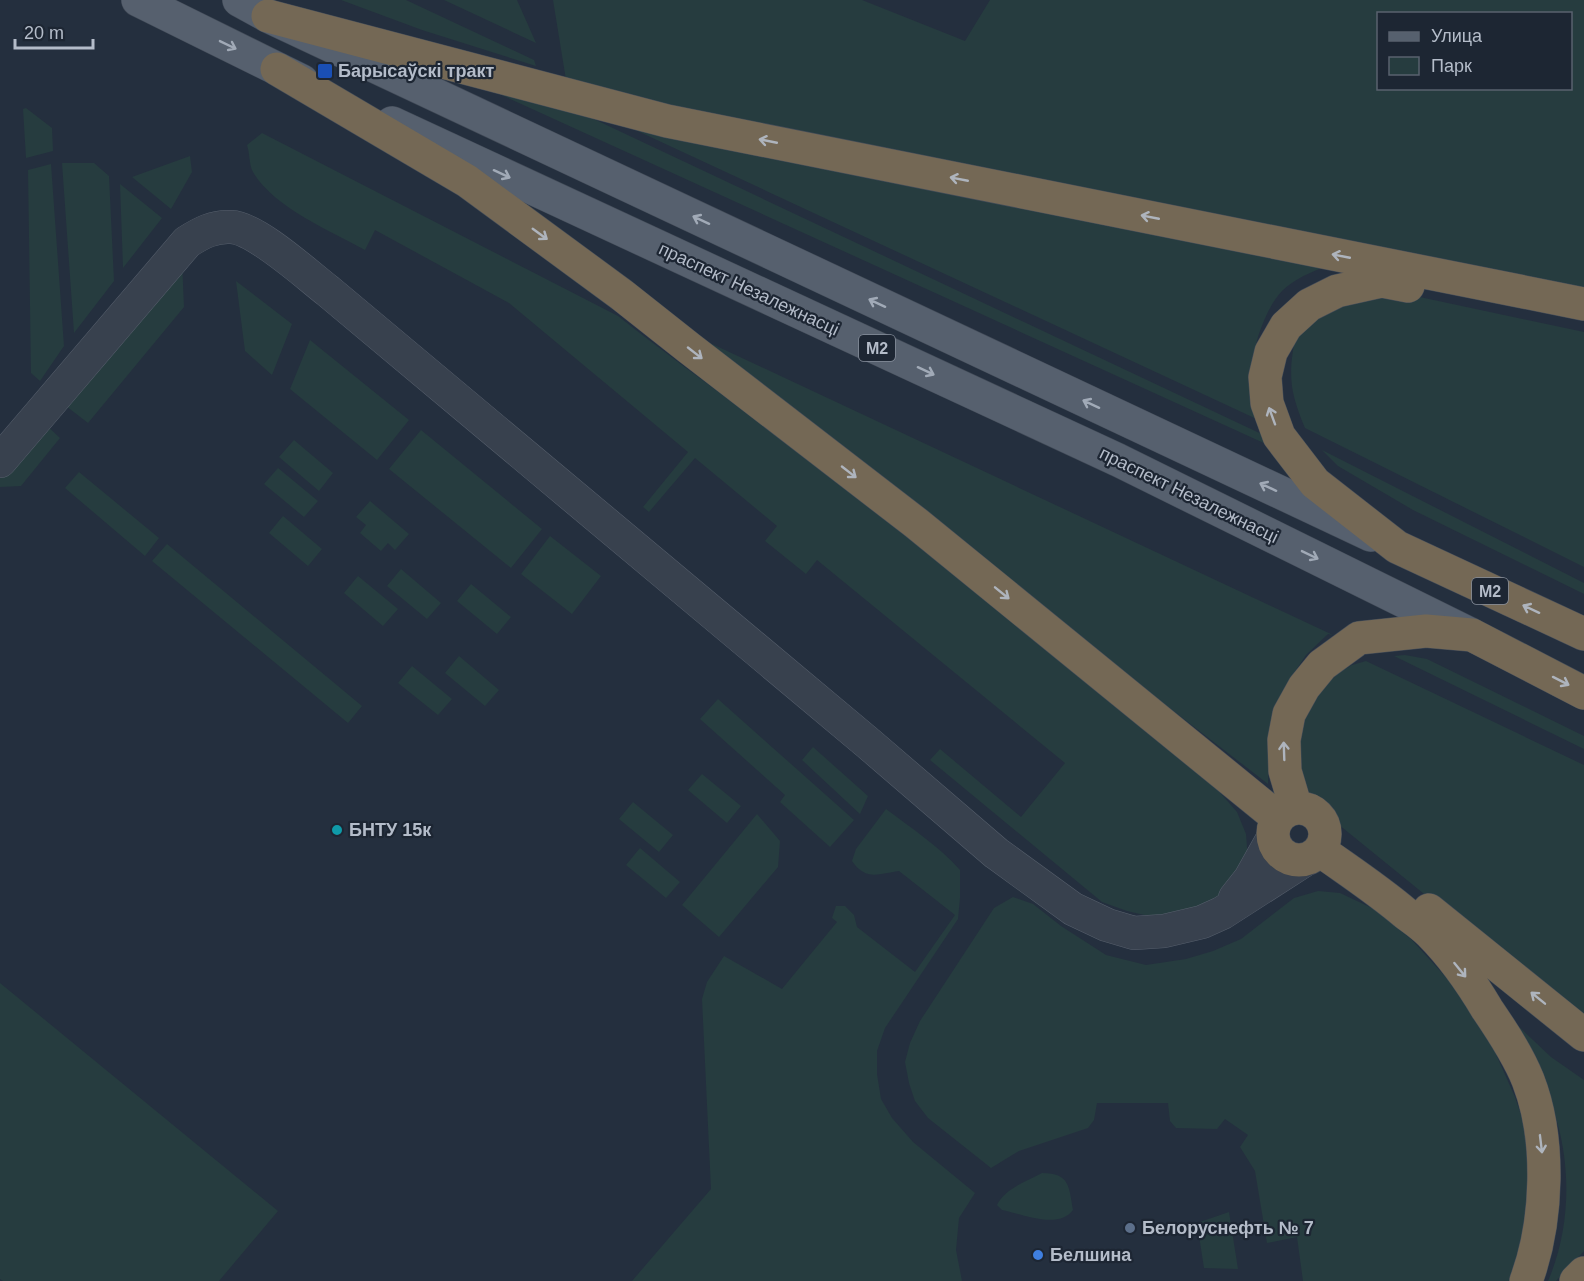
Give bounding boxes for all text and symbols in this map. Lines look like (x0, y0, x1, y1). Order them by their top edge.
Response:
scale bar (15, 12, 93, 50)
legend (1377, 12, 1572, 90)
text: 20 m (24, 23, 64, 43)
text: Улица (1431, 26, 1483, 46)
one-way arrow (218, 39, 236, 51)
text: Парк (1431, 56, 1472, 76)
place label: Барысаўскі тракт (338, 61, 494, 81)
marker: Барысаўскі тракт (316, 62, 334, 80)
one-way arrow (758, 135, 778, 146)
one-way arrow (492, 168, 510, 180)
one-way arrow (950, 173, 969, 184)
one-way arrow (1141, 211, 1160, 222)
one-way arrow (692, 213, 710, 225)
one-way arrow (531, 228, 547, 240)
street label: праспект Незалежнасці (656, 238, 842, 340)
one-way arrow (1332, 250, 1352, 261)
one-way arrow (868, 296, 886, 308)
road number: М2 (859, 335, 895, 361)
one-way arrow (686, 346, 702, 359)
one-way arrow (916, 366, 934, 377)
one-way arrow (1083, 397, 1101, 409)
one-way arrow (1266, 407, 1277, 426)
street label: праспект Незалежнасці (1096, 443, 1282, 547)
one-way arrow (841, 465, 857, 478)
one-way arrow (1259, 480, 1277, 492)
one-way arrow (1301, 549, 1318, 561)
road number: М2 (1472, 578, 1508, 604)
one-way arrow (994, 586, 1010, 599)
one-way arrow (1522, 603, 1540, 615)
one-way arrow (1552, 675, 1569, 687)
one-way arrow (1278, 742, 1290, 762)
place label: БНТУ 15к (349, 820, 432, 840)
marker: БНТУ 15к (330, 823, 344, 837)
one-way arrow (1453, 962, 1467, 977)
one-way arrow (1531, 992, 1547, 1005)
one-way arrow (1536, 1133, 1547, 1153)
place label: Белоруснефть № 7 (1142, 1218, 1314, 1238)
marker: Белоруснефть № 7 (1123, 1221, 1137, 1235)
place label: Белшина (1050, 1245, 1132, 1265)
marker: Белшина (1031, 1248, 1045, 1262)

